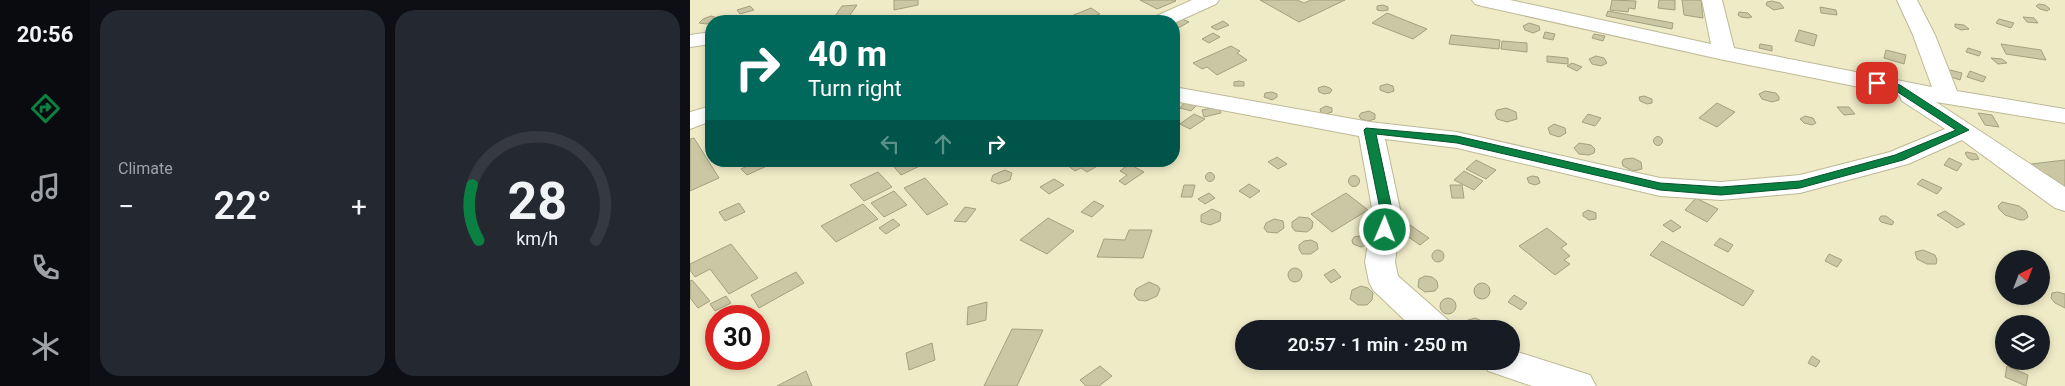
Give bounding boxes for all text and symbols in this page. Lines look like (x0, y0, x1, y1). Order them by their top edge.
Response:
text: 20:56 (17, 22, 73, 47)
text: 40 m (808, 34, 887, 75)
icon: right (725, 35, 790, 100)
pin (1856, 62, 1898, 104)
icon: arrive (1863, 69, 1891, 97)
text: Turn right (808, 76, 902, 101)
icon: directions (28, 91, 63, 126)
icon: left (876, 130, 904, 158)
icon: ahead (929, 130, 957, 158)
icon: right (982, 130, 1010, 158)
text: Climate (118, 159, 173, 178)
icon: music (28, 170, 63, 205)
text: 28 (508, 171, 567, 232)
text: 22° (214, 184, 272, 228)
text: − (118, 190, 134, 223)
text: + (351, 190, 367, 223)
position arrow (1358, 203, 1410, 255)
text: km/h (517, 228, 558, 249)
icon: phone (28, 250, 63, 285)
north arrow (1995, 250, 2050, 305)
map controls (1995, 250, 2050, 370)
speed limit sign: 30 (705, 305, 770, 370)
button: layers (1995, 315, 2050, 370)
icon: climate (28, 329, 63, 364)
text: 20:57 · 1 min · 250 m (1287, 333, 1468, 356)

